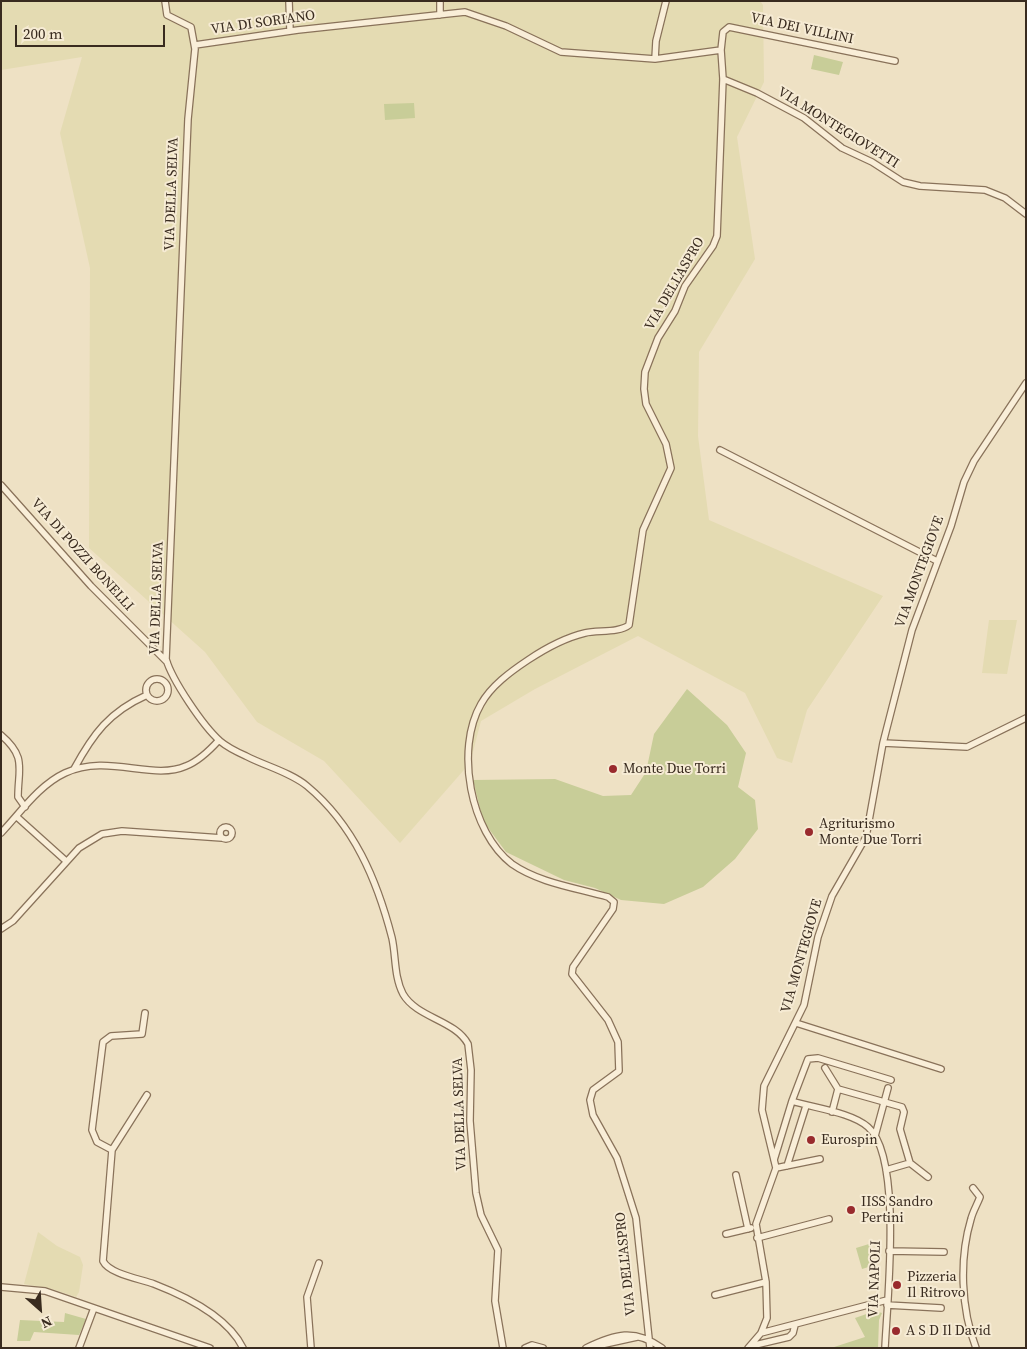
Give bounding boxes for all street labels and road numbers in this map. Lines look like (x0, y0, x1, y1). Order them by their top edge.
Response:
street label: VIA DI SORIANO (210, 7, 316, 39)
street label: VIA DEI VILLINI (749, 10, 855, 48)
street label: VIA MONTEGIOVETTI (774, 84, 902, 172)
street label: VIA DELLA SELVA (162, 137, 182, 251)
street label: VIA DELL'ASPRO (642, 235, 708, 333)
street label: VIA DI POZZI BONELLI (27, 495, 137, 615)
street label: VIA MONTEGIOVE (892, 514, 948, 630)
street label: VIA DELLA SELVA (147, 541, 167, 655)
street label: VIA MONTEGIOVE (778, 897, 826, 1015)
street label: VIA DELLA SELVA (450, 1057, 470, 1171)
street label: VIA DELL'ASPRO (612, 1211, 640, 1317)
street label: VIA NAPOLI (865, 1240, 885, 1318)

